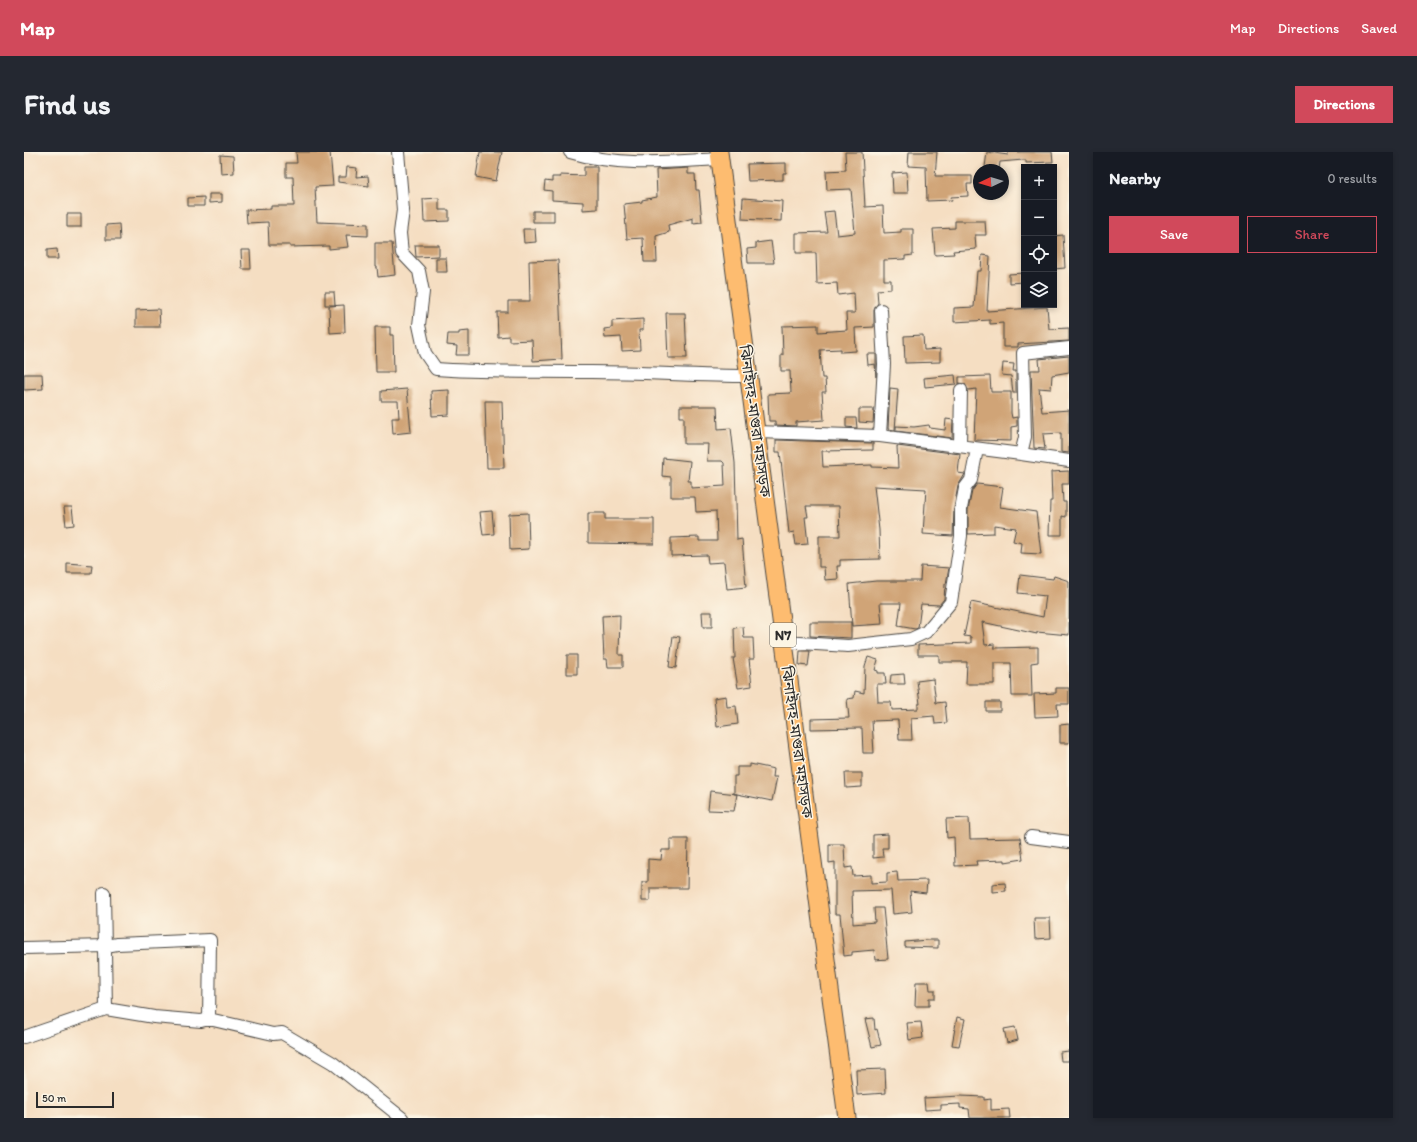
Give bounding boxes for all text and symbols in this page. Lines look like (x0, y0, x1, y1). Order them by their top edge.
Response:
text: Map (20, 17, 55, 40)
text: Map (1230, 20, 1256, 37)
text: Directions (1278, 20, 1339, 37)
text: Saved (1361, 20, 1397, 37)
button: Directions (1295, 86, 1393, 123)
text: Find us (24, 87, 111, 121)
north arrow (973, 164, 1009, 200)
map controls (1021, 164, 1057, 308)
button: + (1021, 164, 1057, 200)
text: Nearby (1109, 168, 1161, 188)
text: 0 results (1327, 171, 1377, 186)
button: − (1021, 200, 1057, 236)
button: Save (1109, 216, 1239, 253)
button: Share (1247, 216, 1377, 253)
button: locate (1021, 236, 1057, 272)
button: layers (1021, 272, 1057, 308)
street label: ঝিনাইদহ-মাগুরা মহাসড়ক (735, 343, 775, 499)
road number: N7 (770, 623, 796, 647)
street label: ঝিনাইদহ-মাগুরা মহাসড়ক (777, 664, 817, 820)
scale bar (36, 1090, 114, 1109)
text: 50 m (42, 1092, 66, 1105)

